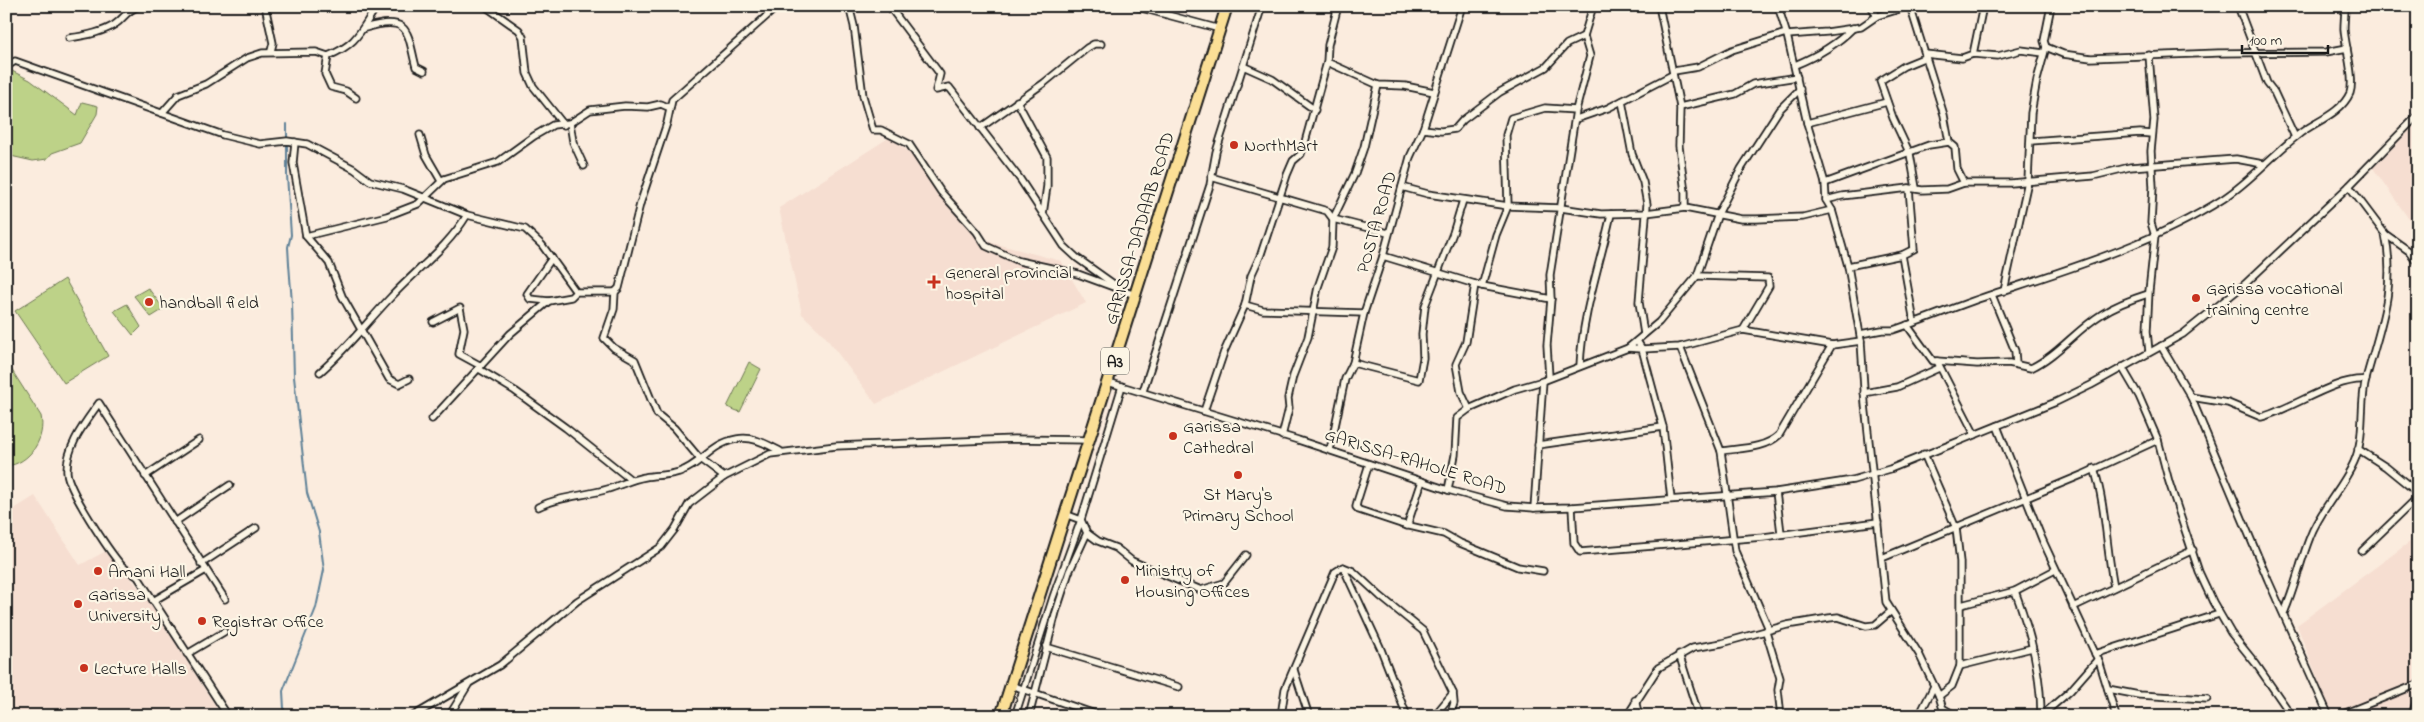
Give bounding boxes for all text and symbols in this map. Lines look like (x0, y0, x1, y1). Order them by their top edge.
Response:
scale bar (2242, 22, 2328, 54)
text: 100 m (2249, 30, 2282, 52)
street label: GARISSA-DADAAB ROAD (1099, 129, 1183, 328)
place label: NorthMart (1244, 134, 1318, 160)
marker: NorthMart (1228, 139, 1240, 151)
street label: POSTA ROAD (1351, 169, 1405, 277)
place label: General provincial hospital (945, 261, 1072, 308)
marker: General provincial hospital (927, 275, 941, 289)
place label: Garissa vocational training centre (2206, 277, 2343, 325)
place label: handball field (159, 291, 259, 317)
marker: Garissa vocational training centre (2190, 292, 2202, 304)
marker: handball field (143, 296, 155, 308)
road number: A3 (1101, 348, 1129, 374)
place label: Garissa Cathedral (1183, 415, 1254, 462)
street label: GARISSA-RAHOLE ROAD (1321, 423, 1510, 503)
marker: Garissa Cathedral (1167, 430, 1179, 442)
marker: St Mary's Primary School (1232, 469, 1244, 481)
place label: St Mary's Primary School (1182, 483, 1294, 530)
place label: Ministry of Housing Offices (1135, 559, 1250, 607)
place label: Amani Hall (108, 560, 186, 586)
marker: Amani Hall (92, 565, 104, 577)
marker: Ministry of Housing Offices (1119, 574, 1131, 586)
place label: Garissa University (88, 583, 161, 630)
marker: Garissa University (72, 598, 84, 610)
place label: Registrar Office (212, 610, 325, 637)
marker: Registrar Office (196, 615, 208, 627)
place label: Lecture Halls (94, 657, 187, 683)
marker: Lecture Halls (78, 662, 90, 674)

